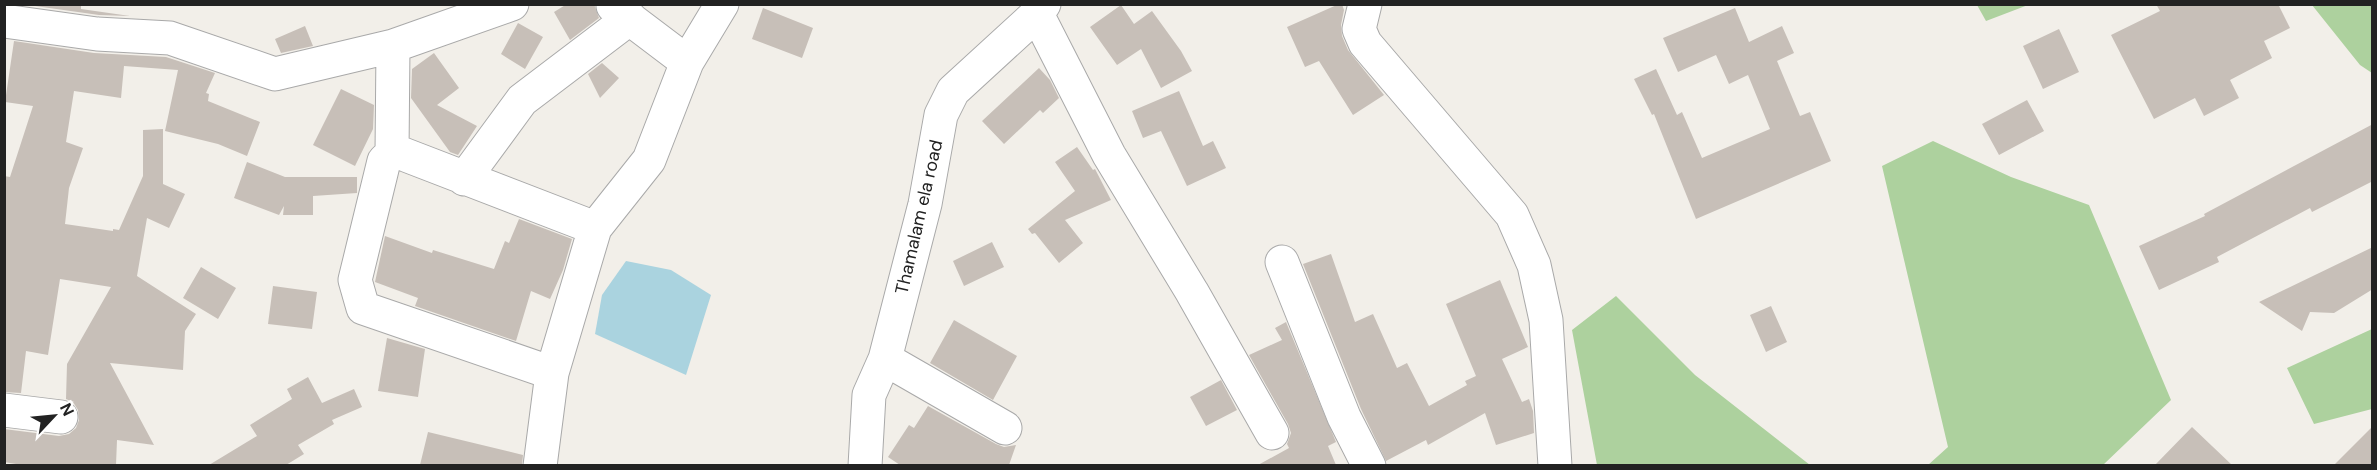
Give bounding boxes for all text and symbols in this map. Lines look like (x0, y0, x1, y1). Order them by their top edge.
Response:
street label: Thamalam ela road (890, 138, 948, 296)
north arrow (24, 386, 84, 446)
text: N (55, 400, 79, 419)

